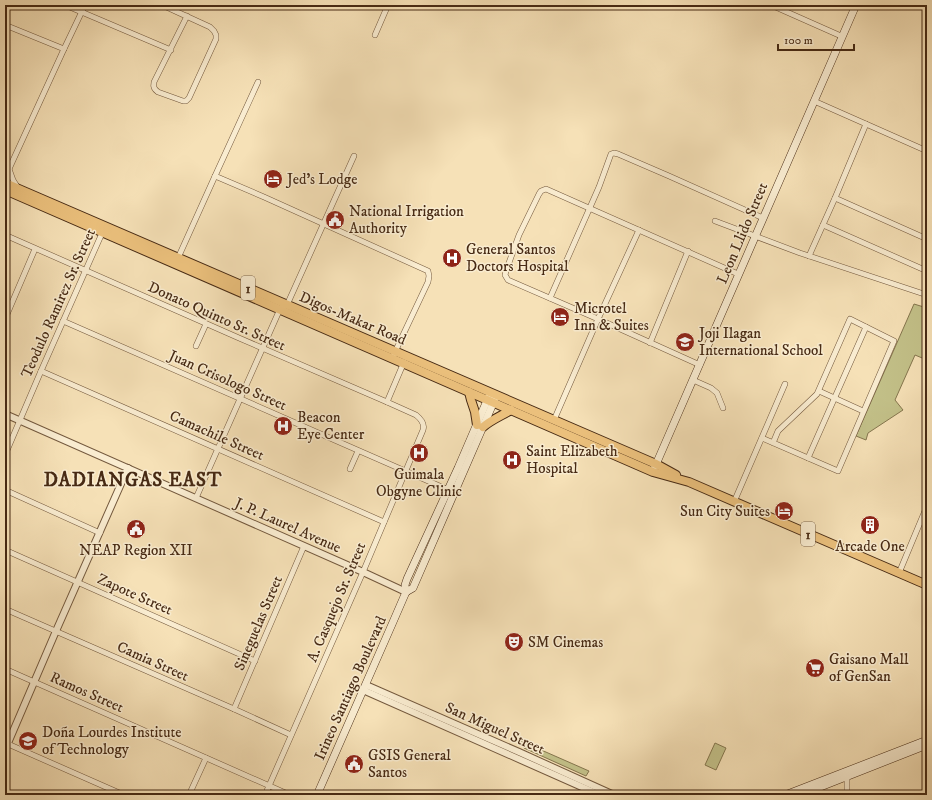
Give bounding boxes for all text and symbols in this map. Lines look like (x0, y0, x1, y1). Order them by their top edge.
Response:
scale bar (778, 26, 854, 52)
text: 100 m (784, 33, 813, 48)
hotel icon: Jed's Lodge (262, 168, 284, 190)
place label: Jed's Lodge (285, 170, 357, 189)
street label: Leon Llido Street (713, 179, 772, 287)
place label: National Irrigation Authority (349, 202, 464, 238)
public building icon: National Irrigation Authority (324, 209, 346, 231)
street label: Teodulo Ramirez Sr. Street (17, 225, 100, 381)
place label: General Santos Doctors Hospital (466, 240, 569, 276)
hospital icon: General Santos Doctors Hospital (441, 247, 463, 269)
road number: 1 (241, 276, 255, 300)
street label: Donato Quinto Sr. Street (145, 278, 289, 355)
street label: Digos-Makar Road (296, 287, 410, 350)
place label: Microtel Inn & Suites (574, 299, 649, 335)
hotel icon: Microtel Inn & Suites (549, 306, 571, 328)
place label: Joji Ilagan International School (697, 324, 823, 360)
school or university icon: Joji Ilagan International School (674, 331, 696, 353)
street label: Juan Crisologo Street (164, 345, 290, 415)
street label: Camachile Street (167, 406, 267, 465)
place label: Beacon Eye Center (297, 408, 365, 444)
hospital icon: Beacon Eye Center (272, 415, 294, 437)
hospital icon: Guimala Obgyne Clinic (408, 442, 430, 464)
place label: Saint Elizabeth Hospital (526, 442, 618, 478)
hospital icon: Saint Elizabeth Hospital (501, 449, 523, 471)
place label: Guimala Obgyne Clinic (376, 465, 463, 501)
district label: DADIANGAS EAST (44, 469, 222, 492)
street label: J. P. Laurel Avenue (230, 493, 344, 557)
hotel icon: Sun City Suites (773, 500, 795, 522)
place label: Sun City Suites (680, 502, 770, 521)
building icon: Arcade One (859, 514, 881, 536)
public building icon: NEAP Region XII (125, 518, 147, 540)
road number: 1 (801, 522, 815, 546)
place label: Arcade One (835, 537, 905, 556)
street label: A. Casquejo Sr. Street (303, 539, 370, 665)
place label: NEAP Region XII (79, 541, 193, 560)
street label: Zapote Street (94, 569, 176, 620)
street label: Sineguelas Street (230, 573, 287, 673)
street label: Irineo Santiago Boulevard (310, 613, 391, 763)
theatre icon: SM Cinemas (503, 631, 525, 653)
place label: SM Cinemas (528, 633, 603, 652)
street label: Camia Street (114, 637, 192, 686)
place label: Gaisano Mall of GenSan (829, 650, 909, 686)
supermarket icon: Gaisano Mall of GenSan (804, 657, 826, 679)
street label: Ramos Street (47, 668, 127, 717)
street label: San Miguel Street (442, 698, 548, 759)
place label: Doña Lourdes Institute of Technology (42, 723, 181, 759)
school or university icon: Doña Lourdes Institute of Technology (17, 730, 39, 752)
place label: GSIS General Santos (368, 746, 451, 782)
public building icon: GSIS General Santos (343, 753, 365, 775)

